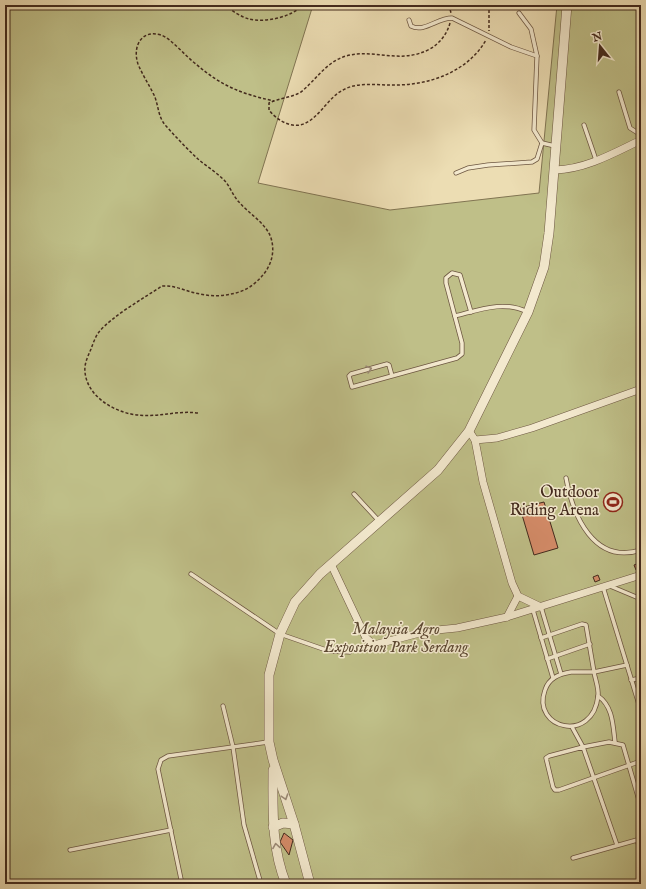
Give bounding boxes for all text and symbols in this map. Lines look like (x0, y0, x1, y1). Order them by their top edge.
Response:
north arrow (580, 26, 620, 66)
text: N (590, 29, 604, 46)
one-way arrow (365, 365, 372, 374)
place label: Outdoor Riding Arena (510, 483, 599, 521)
sports icon: Outdoor Riding Arena (602, 491, 624, 513)
park label: Malaysia Agro Exposition Park Serdang (323, 620, 469, 658)
one-way arrow (280, 794, 289, 801)
one-way arrow (272, 843, 281, 849)

